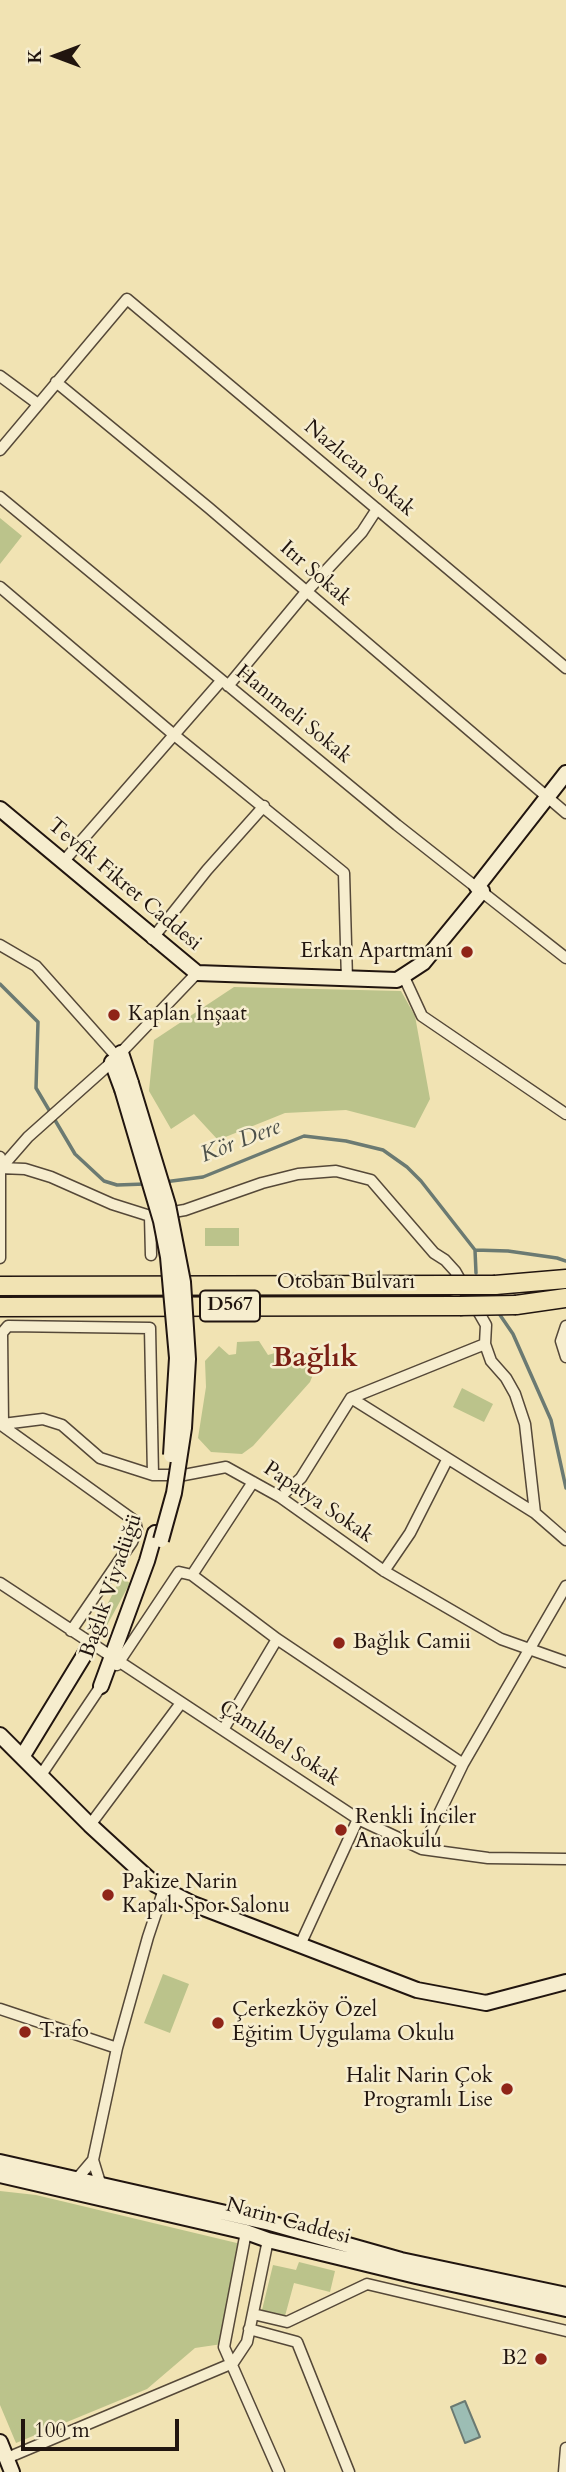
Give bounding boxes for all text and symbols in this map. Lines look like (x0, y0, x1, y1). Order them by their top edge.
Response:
north arrow (21, 21, 91, 91)
text: K (22, 48, 48, 64)
street label: Nazlıcan Sokak (298, 415, 420, 523)
street label: Itır Sokak (274, 536, 356, 612)
street label: Hanımeli Sokak (230, 661, 356, 769)
street label: Tevfik Fikret Caddesi (42, 813, 206, 957)
place label: Erkan Apartmanı (300, 939, 453, 965)
marker: Erkan Apartmanı (459, 944, 475, 960)
place label: Kaplan İnşaat (128, 1002, 247, 1028)
marker: Kaplan İnşaat (106, 1007, 122, 1023)
water label: Kör Dere (197, 1114, 285, 1170)
street label: Otoban Bulvarı (277, 1270, 415, 1296)
road number: D567 (200, 1290, 260, 1322)
district label: Bağlık (272, 1343, 358, 1377)
street label: Papatya Sokak (258, 1457, 378, 1549)
street label: Bağlık Viyadüğü (76, 1511, 148, 1661)
place label: Bağlık Camii (353, 1630, 471, 1656)
marker: Bağlık Camii (331, 1635, 347, 1651)
street label: Çamlıbel Sokak (214, 1695, 344, 1793)
place label: Renkli İnciler Anaokulu (355, 1805, 476, 1855)
marker: Renkli İnciler Anaokulu (333, 1822, 349, 1838)
place label: Pakize Narin Kapalı Spor Salonu (122, 1870, 290, 1920)
marker: Pakize Narin Kapalı Spor Salonu (100, 1887, 116, 1903)
place label: Çerkezköy Özel Eğitim Uygulama Okulu (232, 1998, 455, 2048)
marker: Çerkezköy Özel Eğitim Uygulama Okulu (210, 2015, 226, 2031)
place label: Trafo (39, 2019, 89, 2045)
marker: Trafo (17, 2024, 33, 2040)
place label: Halit Narin Çok Programlı Lise (346, 2064, 493, 2114)
marker: Halit Narin Çok Programlı Lise (499, 2081, 515, 2097)
street label: Narin Caddesi (223, 2193, 353, 2251)
place label: B2 (502, 2346, 527, 2372)
marker: B2 (533, 2351, 549, 2367)
scale bar (24, 2406, 182, 2450)
text: 100 m (34, 2416, 90, 2445)

